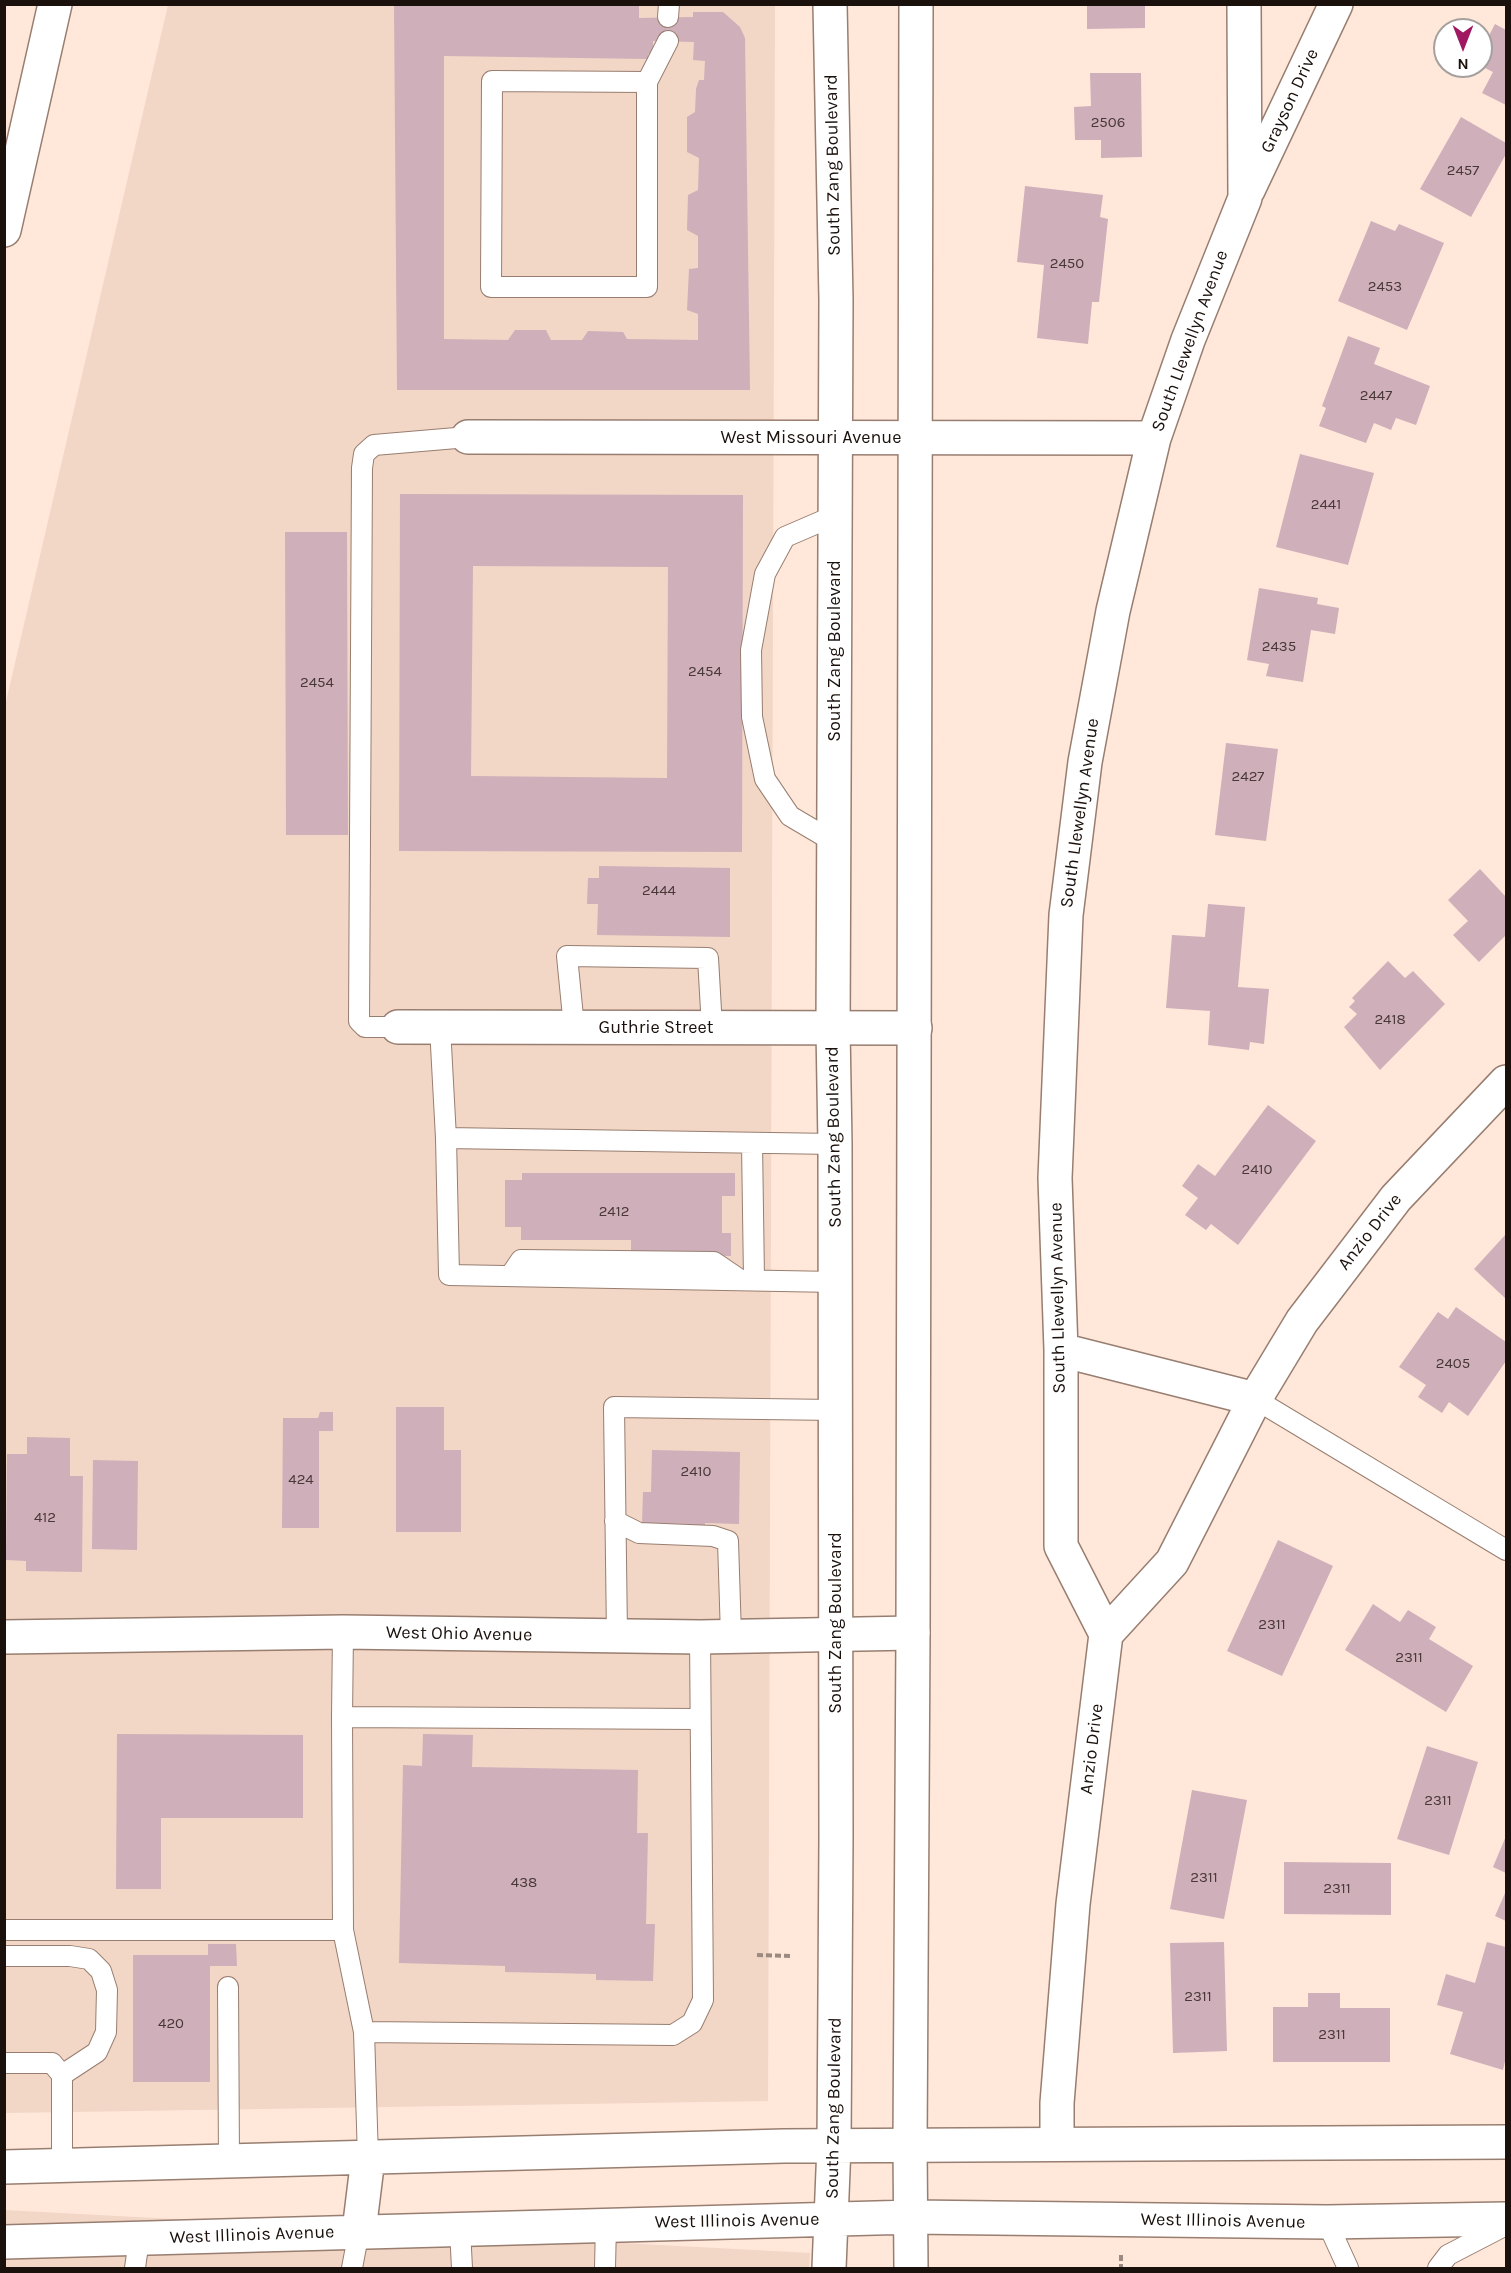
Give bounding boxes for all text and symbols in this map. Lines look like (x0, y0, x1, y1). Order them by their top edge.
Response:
north arrow (1433, 18, 1493, 78)
street label: Grayson Drive (1256, 45, 1324, 157)
text: N (1457, 55, 1469, 74)
street label: South Zang Boulevard (821, 74, 845, 256)
house number: 2506 (1091, 114, 1125, 132)
house number: 2457 (1447, 162, 1479, 180)
street label: South Llewellyn Avenue (1147, 247, 1233, 435)
house number: 2450 (1050, 255, 1084, 273)
house number: 2453 (1368, 278, 1402, 296)
house number: 2447 (1360, 387, 1392, 405)
street label: West Missouri Avenue (721, 427, 901, 449)
house number: 2441 (1311, 496, 1341, 514)
street label: South Zang Boulevard (824, 560, 846, 742)
house number: 2435 (1262, 638, 1296, 656)
house number: 2454 (688, 663, 722, 681)
house number: 2454 (300, 674, 334, 692)
street label: South Llewellyn Avenue (1056, 717, 1104, 909)
house number: 2427 (1232, 768, 1264, 786)
house number: 2444 (642, 882, 676, 900)
house number: 2418 (1374, 1011, 1406, 1029)
street label: Guthrie Street (599, 1017, 713, 1039)
street label: South Zang Boulevard (822, 1046, 846, 1228)
house number: 2410 (1242, 1161, 1272, 1179)
street label: Anzio Drive (1333, 1189, 1407, 1275)
street label: South Llewellyn Avenue (1046, 1202, 1070, 1394)
house number: 2412 (599, 1203, 629, 1221)
house number: 2405 (1436, 1355, 1470, 1373)
house number: 2410 (681, 1463, 711, 1481)
house number: 424 (288, 1471, 314, 1489)
house number: 412 (34, 1509, 56, 1527)
street label: South Zang Boulevard (825, 1532, 847, 1714)
house number: 2311 (1258, 1616, 1286, 1634)
street label: West Ohio Avenue (386, 1622, 532, 1646)
house number: 2311 (1395, 1649, 1423, 1667)
street label: Anzio Drive (1076, 1702, 1108, 1796)
house number: 2311 (1424, 1792, 1452, 1810)
house number: 2311 (1190, 1869, 1218, 1887)
house number: 438 (511, 1874, 537, 1892)
house number: 2311 (1323, 1880, 1351, 1898)
house number: 2311 (1184, 1988, 1212, 2006)
house number: 420 (158, 2015, 184, 2033)
street label: South Zang Boulevard (822, 2017, 846, 2199)
house number: 2311 (1318, 2026, 1346, 2044)
street label: West Illinois Avenue (654, 2209, 820, 2233)
street label: West Illinois Avenue (1140, 2209, 1306, 2233)
street label: West Illinois Avenue (169, 2221, 335, 2249)

